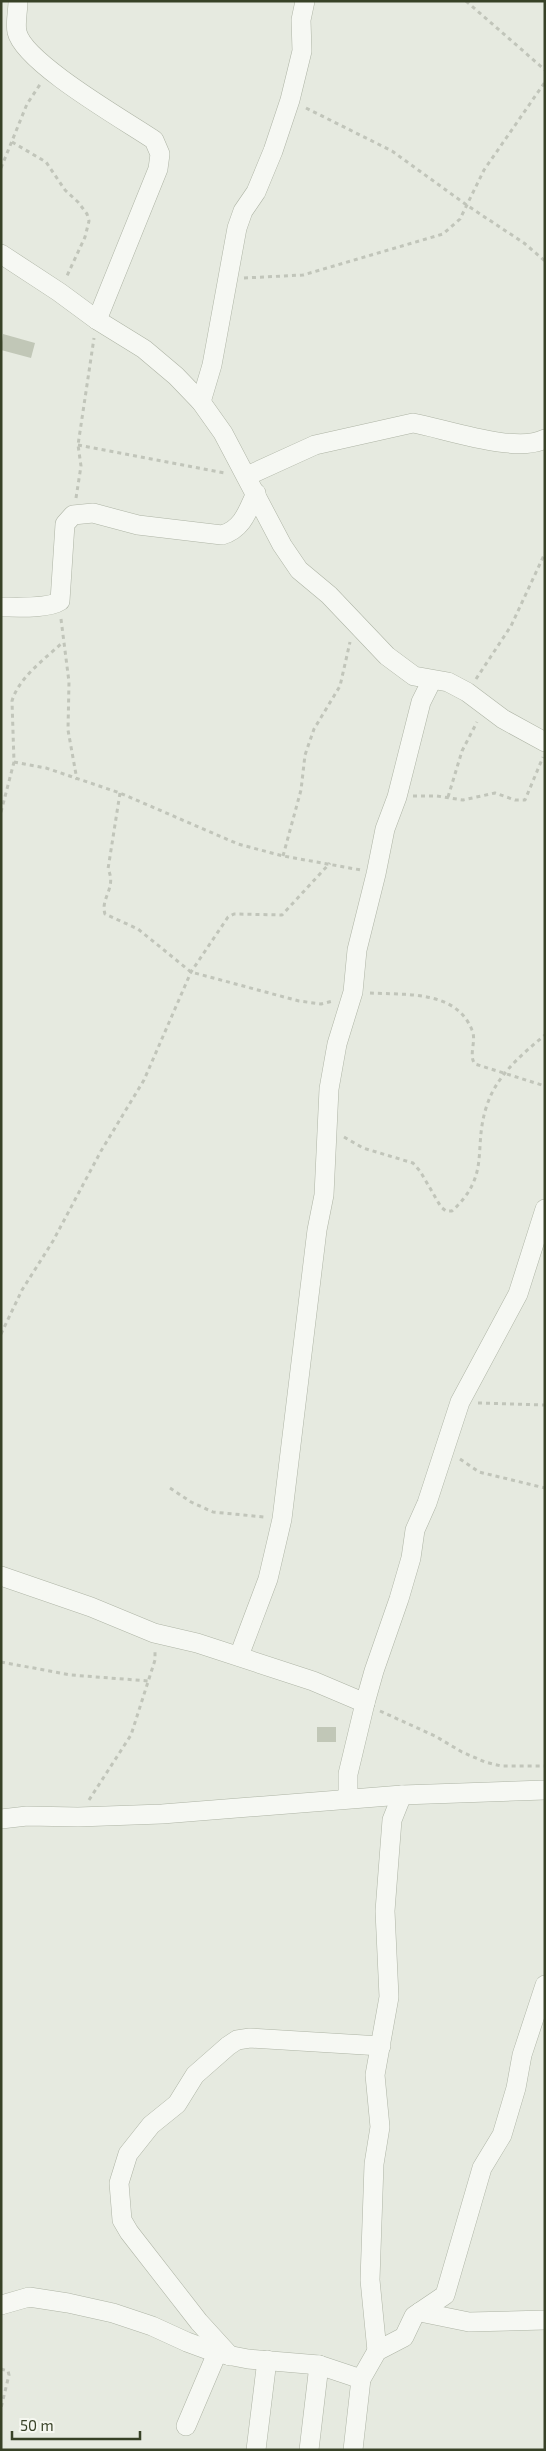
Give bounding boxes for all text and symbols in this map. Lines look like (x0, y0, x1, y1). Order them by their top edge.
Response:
scale bar (12, 2408, 140, 2440)
text: 50 m (20, 2416, 54, 2434)

